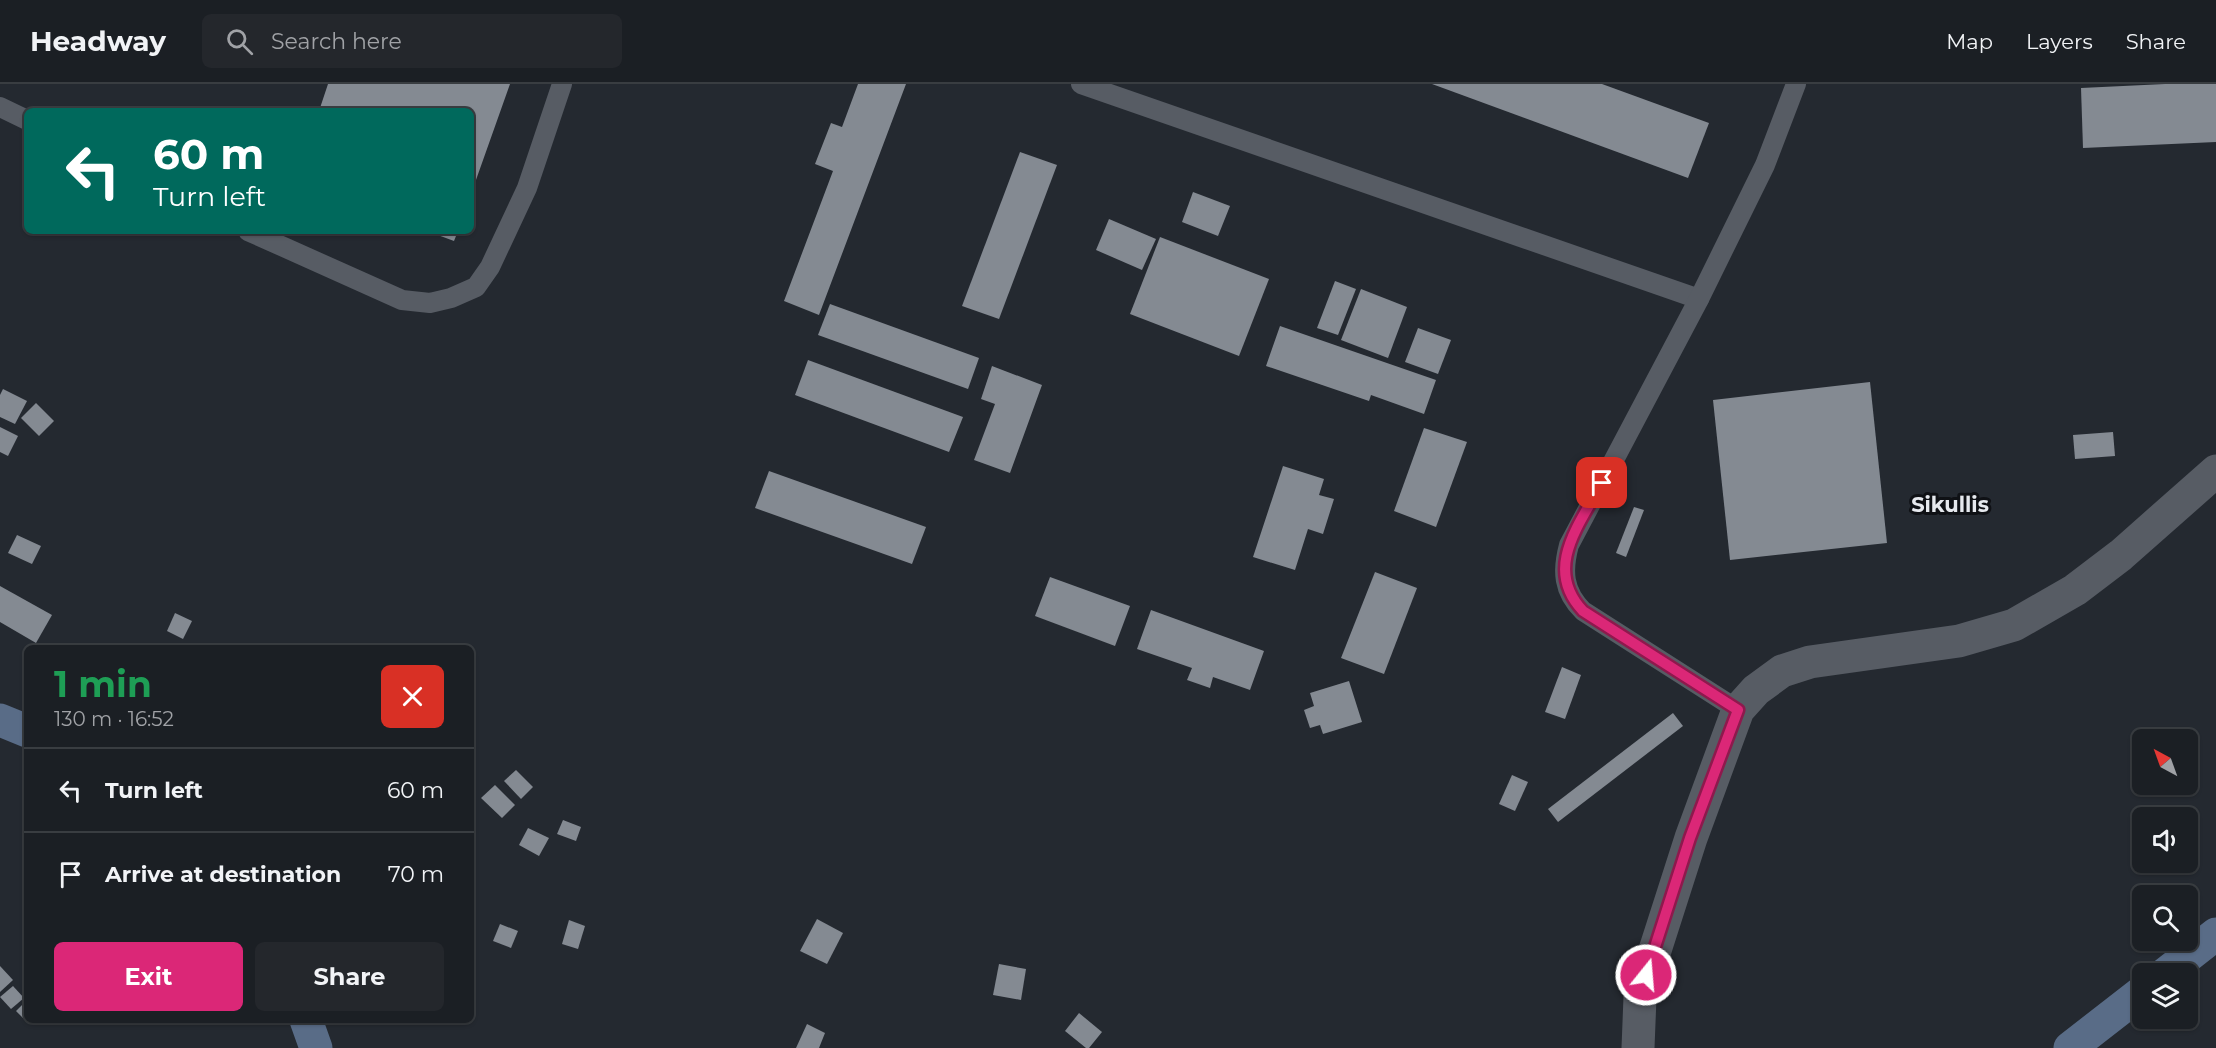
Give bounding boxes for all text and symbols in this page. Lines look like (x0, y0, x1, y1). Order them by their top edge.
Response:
search box (202, 14, 622, 68)
text: Headway (30, 24, 166, 58)
icon: search (223, 25, 256, 58)
text: Search here (271, 28, 402, 55)
text: Map (1946, 29, 1993, 54)
text: Layers (2026, 29, 2093, 54)
text: Share (2126, 29, 2186, 54)
text: 60 m (153, 128, 264, 180)
icon: left (54, 132, 132, 210)
text: Turn left (153, 180, 266, 213)
pin (1576, 457, 1627, 508)
icon: arrive (1585, 466, 1618, 499)
district label: Sikullis (1911, 492, 1989, 517)
text: 1 min (54, 662, 152, 706)
button: close (381, 665, 444, 728)
text: 130 m · 16:52 (54, 707, 174, 731)
north arrow (2132, 729, 2198, 795)
map controls (2132, 729, 2198, 1029)
icon: left (54, 774, 87, 807)
text: Turn left (105, 777, 203, 804)
text: 60 m (387, 777, 444, 804)
button: sound (2132, 807, 2198, 873)
icon: arrive (54, 858, 87, 891)
text: Arrive at destination (105, 861, 341, 888)
text: 70 m (388, 861, 444, 888)
button: search (2132, 885, 2198, 951)
button: Exit (54, 942, 243, 1011)
button: Share (255, 942, 444, 1011)
position arrow (1614, 943, 1678, 1007)
button: layers (2132, 963, 2198, 1029)

